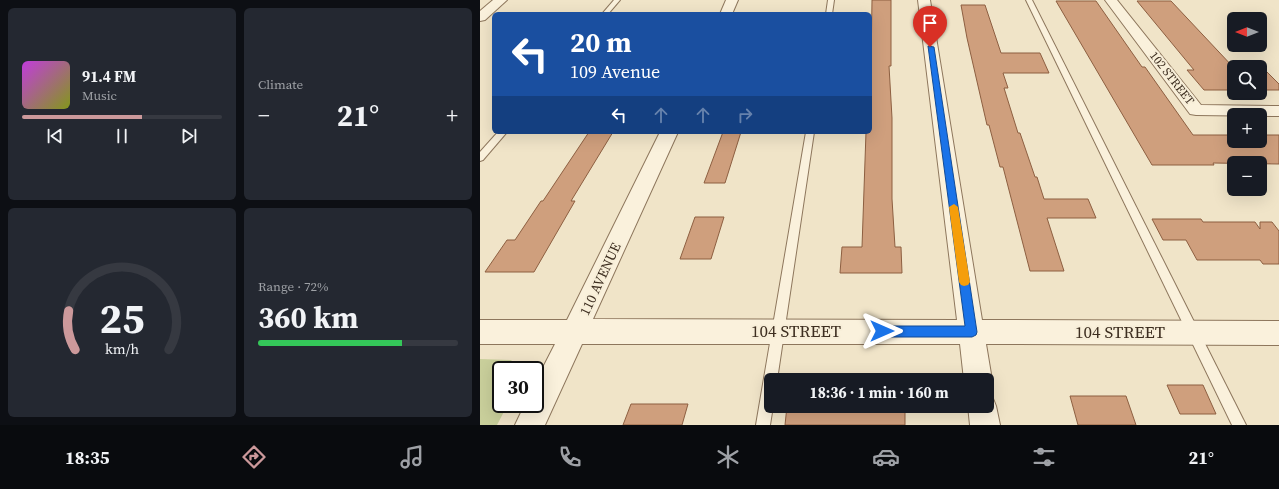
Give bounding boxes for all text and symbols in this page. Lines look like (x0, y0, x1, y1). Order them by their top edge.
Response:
pin (913, 6, 947, 47)
icon: arrive (919, 12, 941, 34)
north arrow (1227, 12, 1267, 52)
map controls (1227, 12, 1267, 196)
text: 20 m (570, 23, 632, 61)
icon: left (504, 28, 556, 80)
street label: 102 STREET (1146, 48, 1198, 109)
text: 109 Avenue (570, 59, 660, 84)
button: search (1227, 60, 1267, 100)
text: 91.4 FM (82, 66, 136, 87)
text: Climate (258, 76, 303, 93)
text: Music (82, 87, 117, 104)
text: 21° (337, 95, 379, 136)
text: − (258, 100, 270, 130)
text: + (446, 100, 458, 130)
icon: left (608, 104, 630, 126)
icon: ahead (650, 104, 672, 126)
icon: ahead (692, 104, 714, 126)
icon: right (734, 104, 756, 126)
button: + (1227, 108, 1267, 148)
icon: previous (44, 125, 66, 147)
icon: pause (111, 125, 133, 147)
icon: next (178, 125, 200, 147)
button: − (1227, 156, 1267, 196)
street label: 110 AVENUE (574, 239, 626, 319)
text: Range · 72% (258, 278, 329, 295)
text: 25 (99, 290, 145, 347)
text: 360 km (258, 297, 358, 338)
position arrow (861, 310, 903, 352)
street label: 104 STREET (751, 319, 841, 343)
street label: 104 STREET (1075, 320, 1165, 344)
text: km/h (105, 339, 139, 359)
speed limit sign: 30 (492, 361, 544, 413)
text: 18:36 · 1 min · 160 m (810, 382, 949, 403)
icon: directions (240, 443, 268, 471)
icon: music (398, 443, 426, 471)
icon: phone (556, 443, 584, 471)
icon: climate (714, 443, 742, 471)
icon: car (872, 443, 900, 471)
icon: filters (1030, 443, 1058, 471)
text: 18:35 (65, 445, 110, 470)
text: 21° (1188, 445, 1214, 470)

